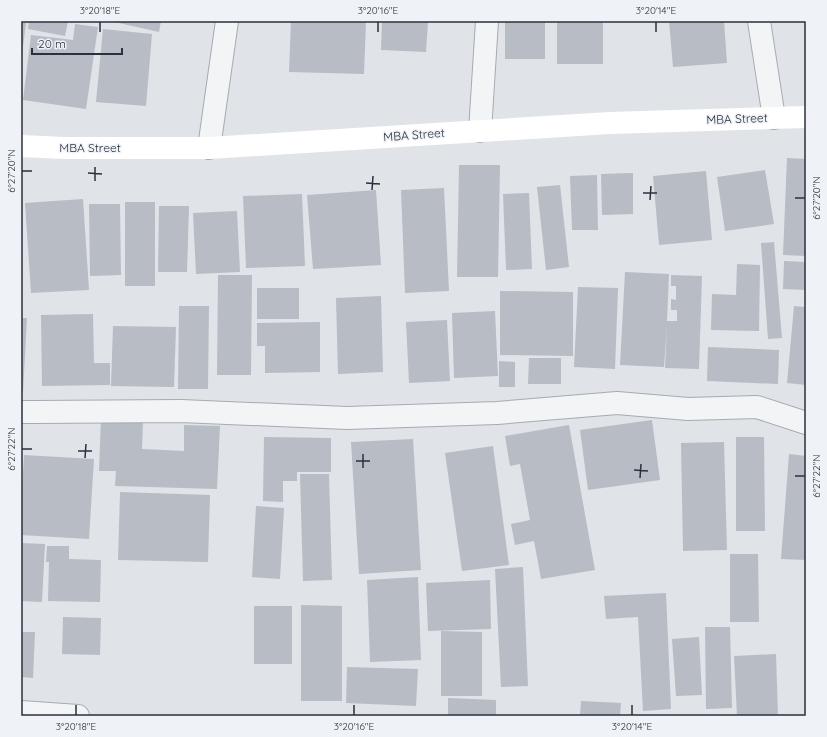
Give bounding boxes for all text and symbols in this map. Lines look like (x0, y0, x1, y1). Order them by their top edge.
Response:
text: 3°20'18"E (80, 4, 121, 17)
text: 3°20'16"E (358, 4, 399, 17)
text: 3°20'14"E (636, 4, 676, 17)
scale bar (32, 30, 122, 56)
text: 20 m (38, 36, 66, 51)
street label: MBA Street (706, 110, 768, 127)
street label: MBA Street (383, 125, 445, 144)
street label: MBA Street (59, 140, 121, 155)
text: 6°27'20"N (5, 149, 18, 193)
text: 6°27'20"N (810, 176, 823, 220)
text: 6°27'22"N (5, 427, 18, 471)
text: 6°27'22"N (810, 454, 823, 498)
text: 3°20'18"E (56, 720, 97, 733)
text: 3°20'16"E (334, 720, 375, 733)
text: 3°20'14"E (612, 720, 652, 733)

